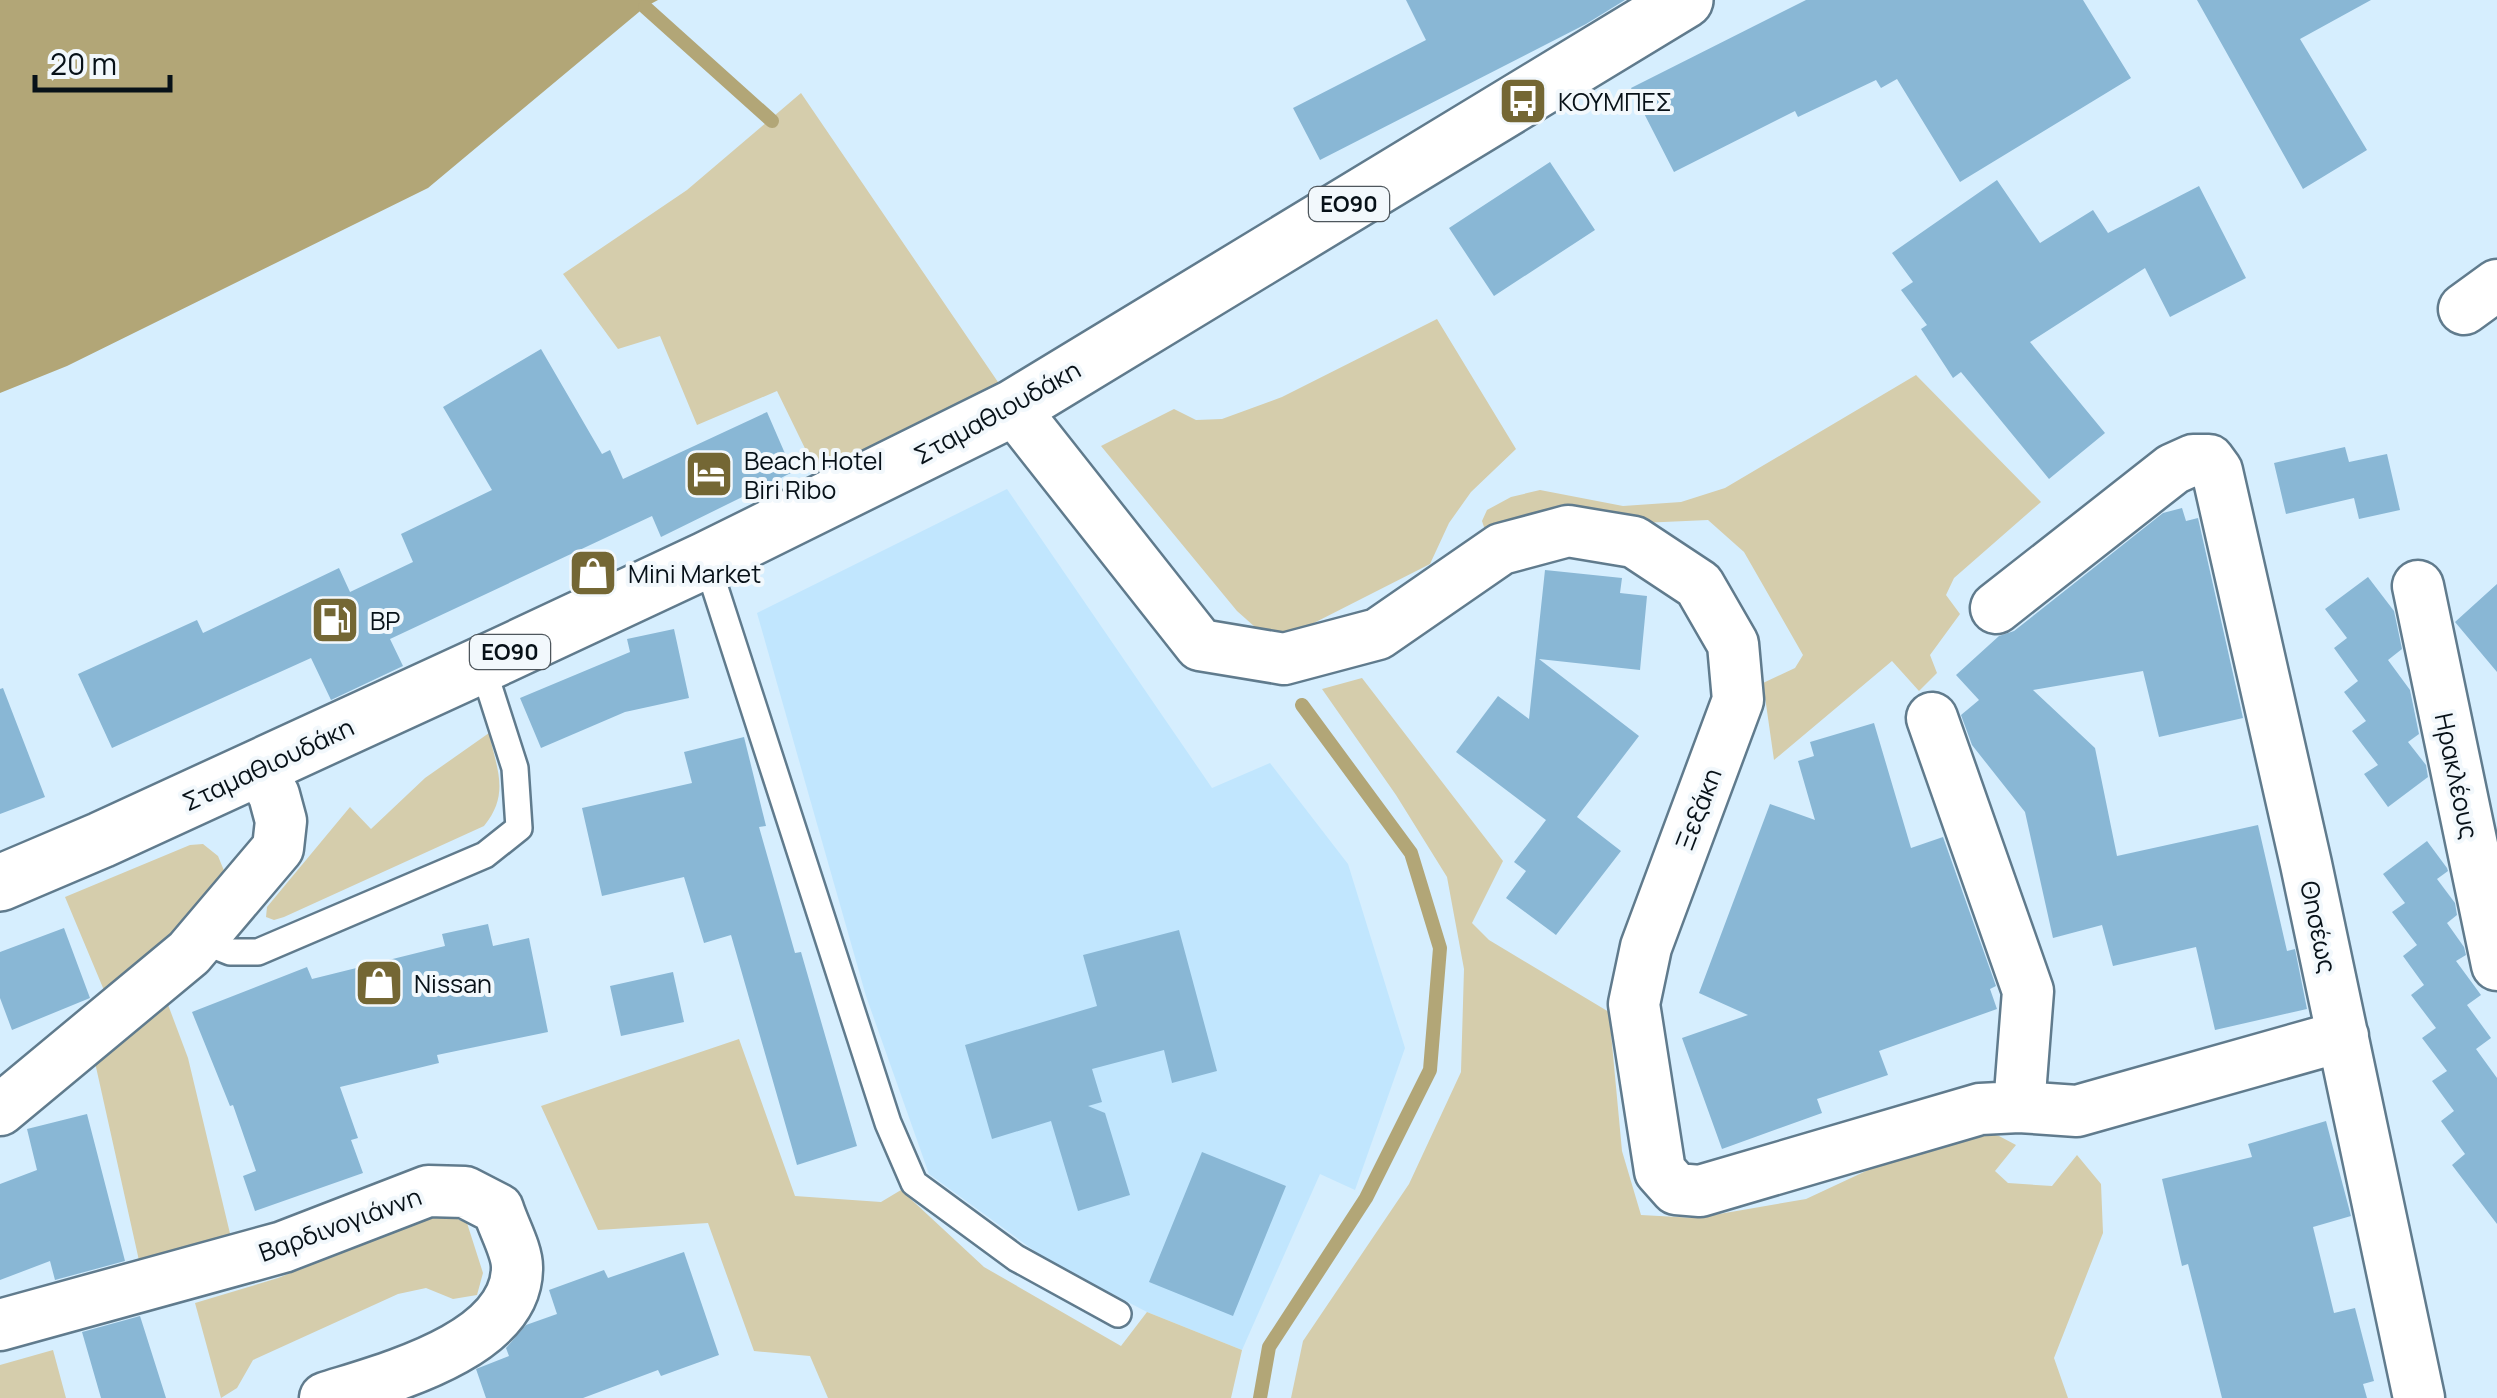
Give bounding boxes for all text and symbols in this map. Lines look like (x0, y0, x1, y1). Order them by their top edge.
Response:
scale bar (35, 30, 170, 92)
text: 20 m (50, 43, 117, 84)
bus stop icon: ΚΟΥΜΠΕΣ (1497, 75, 1549, 127)
place label: ΚΟΥΜΠΕΣ (1558, 84, 1672, 119)
road number: ΕΟ90 (1309, 187, 1389, 221)
street label: Σταμαθιουδάκη (907, 352, 1087, 472)
place label: Beach Hotel Biri Ribo (744, 443, 883, 507)
hotel icon: Beach Hotel Biri Ribo (683, 448, 735, 500)
shop icon: Mini Market (567, 547, 619, 599)
place label: Mini Market (628, 556, 761, 591)
fuel station icon: BP (309, 594, 361, 646)
place label: BP (370, 603, 400, 638)
road number: ΕΟ90 (470, 635, 550, 669)
street label: Σταμαθιουδάκη (177, 709, 359, 819)
street label: Ηρακλέους (2427, 710, 2487, 842)
street label: Ξεξάκη (1666, 763, 1730, 855)
street label: Θησέως (2292, 878, 2346, 976)
shop icon: Nissan (353, 957, 405, 1009)
place label: Nissan (414, 966, 492, 1001)
street label: Βαρδινογιάννη (254, 1178, 426, 1270)

